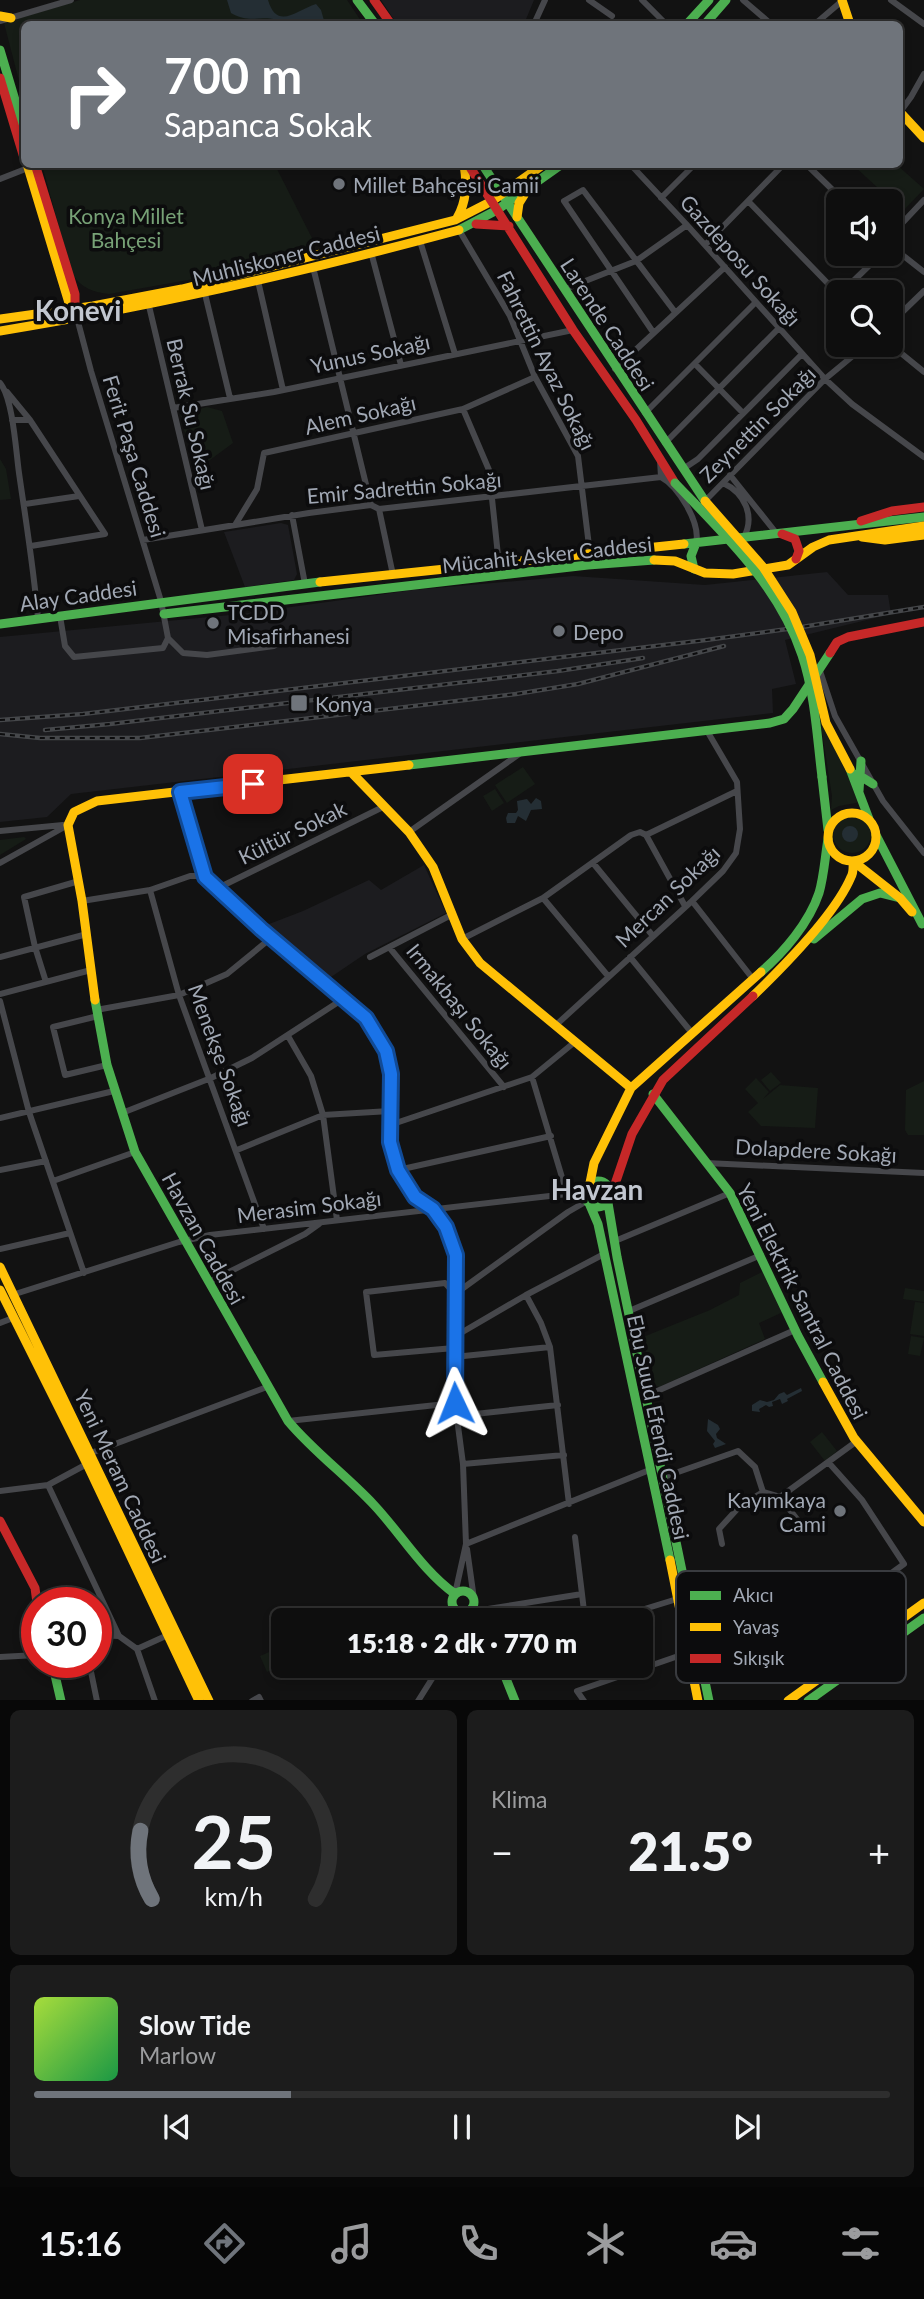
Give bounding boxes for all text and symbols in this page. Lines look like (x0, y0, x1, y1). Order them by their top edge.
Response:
text: 700 m (164, 46, 302, 104)
icon: right (49, 49, 140, 140)
text: Sapanca Sokak (164, 105, 372, 144)
place label: Millet Bahçesi Camii (353, 172, 539, 197)
marker: Millet Bahçesi Camii (331, 176, 347, 192)
street label: Gazdeposu Sokağı (675, 189, 807, 331)
map controls (826, 189, 903, 357)
button: sound (826, 189, 903, 266)
park label: Konya Millet Bahçesi (68, 203, 184, 252)
street label: Muhliskoner Caddesi (190, 220, 382, 290)
street label: Larende Caddesi (556, 253, 660, 395)
street label: Fahrettin Ayaz Sokağı (493, 266, 601, 454)
button: search (826, 280, 903, 357)
district label: Konevi (35, 293, 121, 327)
street label: Yunus Sokağı (308, 328, 432, 378)
street label: Berrak Su Sokağı (162, 336, 222, 492)
street label: Zeynettin Sokağı (694, 361, 820, 487)
street label: Ferit Paşa Caddesi (98, 372, 172, 540)
street label: Alem Sokağı (302, 389, 418, 439)
street label: Emir Sadrettin Sokağı (306, 466, 502, 508)
street label: Mücahit Asker Caddesi (441, 531, 653, 577)
street label: Alay Caddesi (18, 574, 138, 616)
place label: TCDD Misafirhanesi (227, 599, 350, 648)
marker: TCDD Misafirhanesi (205, 615, 221, 631)
place label: Depo (573, 619, 624, 644)
marker: Depo (551, 623, 567, 639)
place label: Konya (315, 691, 373, 716)
marker: Konya (289, 693, 309, 713)
pin (223, 754, 283, 814)
icon: arrive (234, 765, 272, 803)
street label: Kültür Sokak (234, 795, 350, 869)
street label: Mercan Sokağı (610, 840, 724, 952)
street label: Irmakbaşı Sokağı (402, 938, 518, 1074)
street label: Menekşe Sokağı (184, 980, 258, 1130)
street label: Dolapdere Sokağı (735, 1133, 897, 1167)
street label: Havzan Caddesi (157, 1168, 251, 1308)
district label: Havzan (551, 1172, 643, 1206)
street label: Yeni Elektrik Santral Caddesi (733, 1179, 873, 1423)
street label: Merasim Sokağı (235, 1185, 383, 1227)
street label: Ebu Suud Efendi Caddesi (623, 1312, 695, 1542)
position arrow (418, 1366, 492, 1440)
street label: Yeni Meram Caddesi (70, 1385, 172, 1567)
place label: Kayımkaya Cami (727, 1487, 826, 1536)
marker: Kayımkaya Cami (832, 1503, 848, 1519)
legend (676, 1571, 906, 1683)
text: Akıcı (733, 1583, 774, 1606)
speed limit sign: 30 (21, 1587, 112, 1678)
text: Yavaş (733, 1615, 779, 1638)
text: 15:18 · 2 dk · 770 m (347, 1627, 577, 1659)
text: Sıkışık (733, 1646, 785, 1669)
text: Klima (491, 1785, 548, 1813)
text: 25 (191, 1797, 276, 1885)
text: 21.5° (628, 1820, 753, 1882)
text: − (491, 1829, 513, 1875)
text: + (868, 1829, 890, 1875)
text: km/h (204, 1880, 263, 1910)
text: Slow Tide (139, 2009, 251, 2041)
text: Marlow (139, 2041, 216, 2069)
icon: previous (158, 2108, 196, 2146)
icon: pause (443, 2108, 481, 2146)
icon: next (728, 2108, 766, 2146)
icon: directions (200, 2219, 249, 2268)
icon: music (327, 2219, 376, 2268)
icon: phone (454, 2219, 503, 2268)
icon: climate (581, 2219, 630, 2268)
icon: car (709, 2219, 758, 2268)
icon: filters (836, 2219, 885, 2268)
text: 15:16 (39, 2224, 122, 2263)

